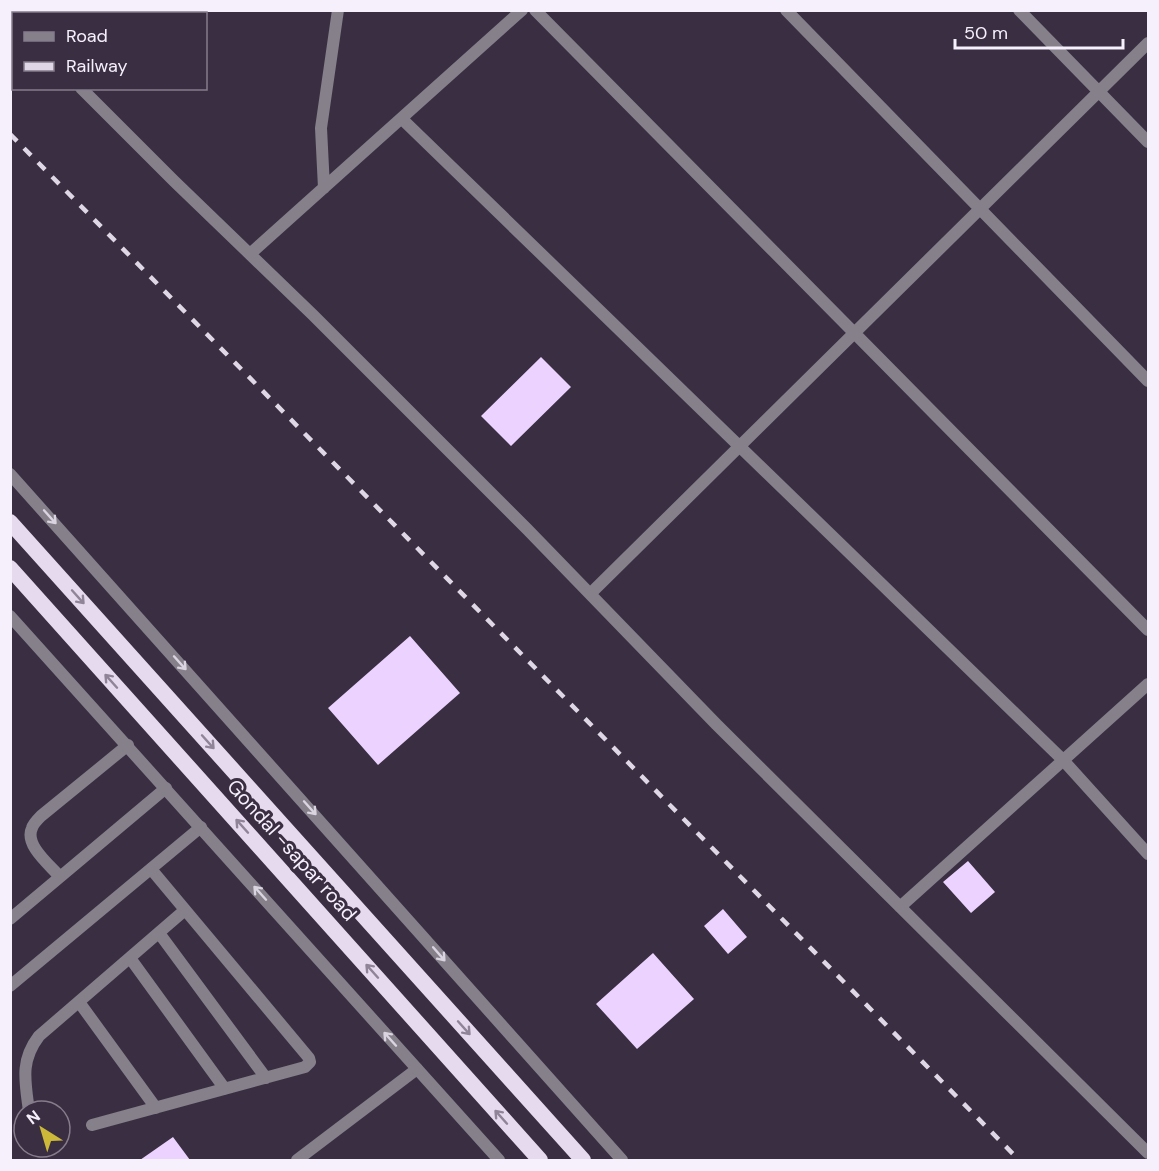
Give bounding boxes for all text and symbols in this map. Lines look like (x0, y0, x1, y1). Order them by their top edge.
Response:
legend (12, 12, 207, 90)
scale bar (955, 12, 1123, 50)
text: 50 m (964, 21, 1008, 45)
text: Road (66, 24, 108, 48)
text: Railway (66, 54, 128, 78)
one-way arrow (43, 510, 57, 525)
one-way arrow (71, 589, 85, 604)
one-way arrow (173, 655, 187, 670)
one-way arrow (104, 674, 118, 689)
one-way arrow (201, 734, 215, 749)
street label: Gondal -sapar road (221, 774, 363, 926)
one-way arrow (303, 800, 317, 815)
one-way arrow (235, 819, 249, 834)
one-way arrow (253, 886, 267, 901)
one-way arrow (432, 946, 446, 961)
one-way arrow (365, 964, 379, 979)
one-way arrow (457, 1020, 471, 1035)
one-way arrow (383, 1031, 397, 1046)
north arrow (12, 1099, 72, 1159)
text: N (22, 1106, 44, 1129)
one-way arrow (495, 1109, 508, 1125)

